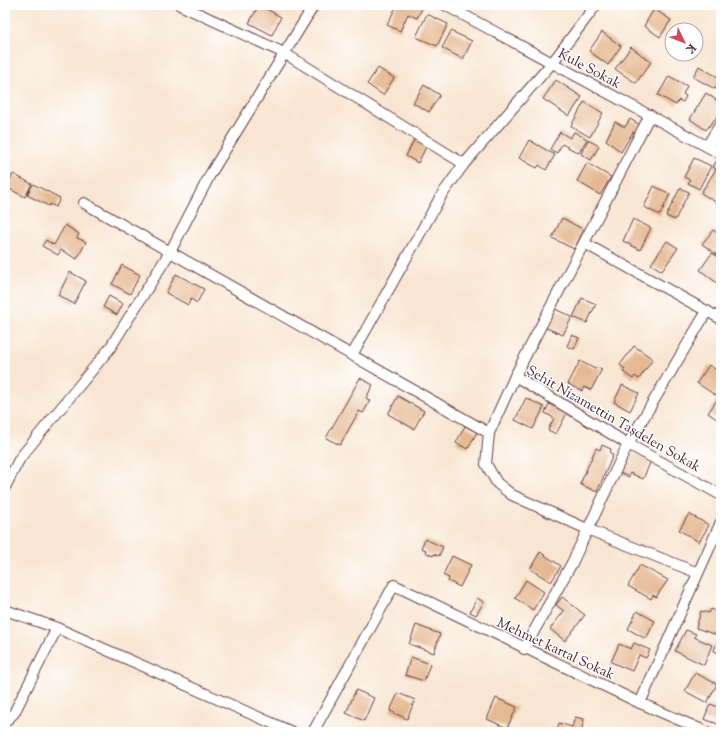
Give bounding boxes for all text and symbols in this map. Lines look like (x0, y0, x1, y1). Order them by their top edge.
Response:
north arrow (664, 22, 704, 62)
text: K (682, 39, 700, 57)
street label: Kule Sokak (554, 45, 624, 95)
street label: Şehit Nizamettin Taşdelen Sokak (522, 362, 704, 478)
street label: Mehmet kartal Sokak (493, 614, 618, 686)

